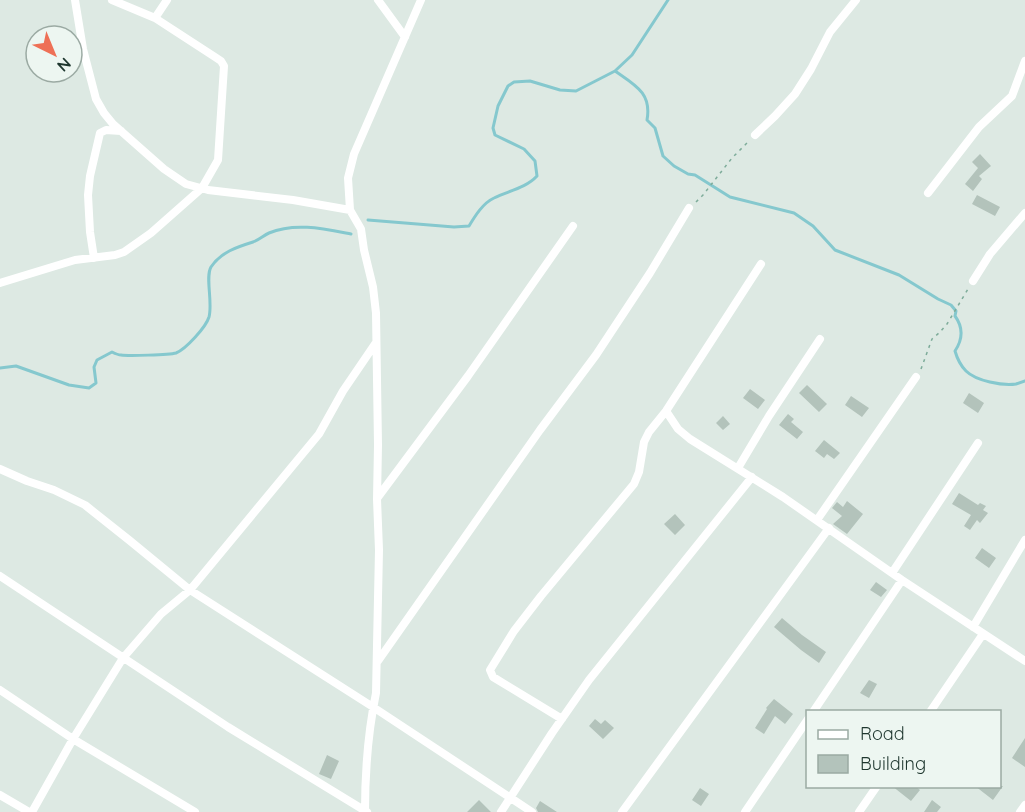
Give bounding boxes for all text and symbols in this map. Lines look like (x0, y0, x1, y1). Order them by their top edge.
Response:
north arrow (24, 24, 84, 84)
text: N (53, 54, 75, 76)
legend (806, 710, 1001, 788)
text: Road (860, 722, 905, 745)
text: Building (860, 752, 926, 775)

